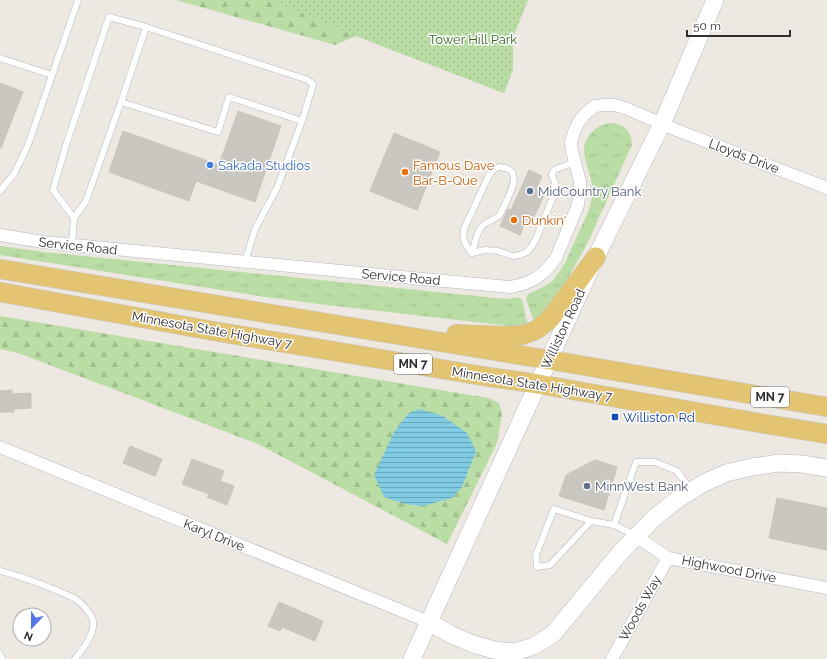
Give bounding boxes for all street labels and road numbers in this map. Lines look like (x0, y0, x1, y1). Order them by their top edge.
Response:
street label: Lloyds Drive (707, 136, 782, 176)
street label: Service Road (38, 234, 118, 258)
street label: Service Road (361, 266, 441, 288)
street label: Williston Road (538, 287, 588, 371)
street label: Minnesota State Highway 7 (131, 309, 293, 351)
road number: MN 7 (394, 354, 432, 374)
street label: Minnesota State Highway 7 (451, 364, 613, 404)
road number: MN 7 (751, 387, 789, 407)
street label: Karyl Drive (181, 516, 247, 554)
street label: Highwood Drive (680, 552, 778, 586)
street label: Woods Way (616, 573, 664, 643)

